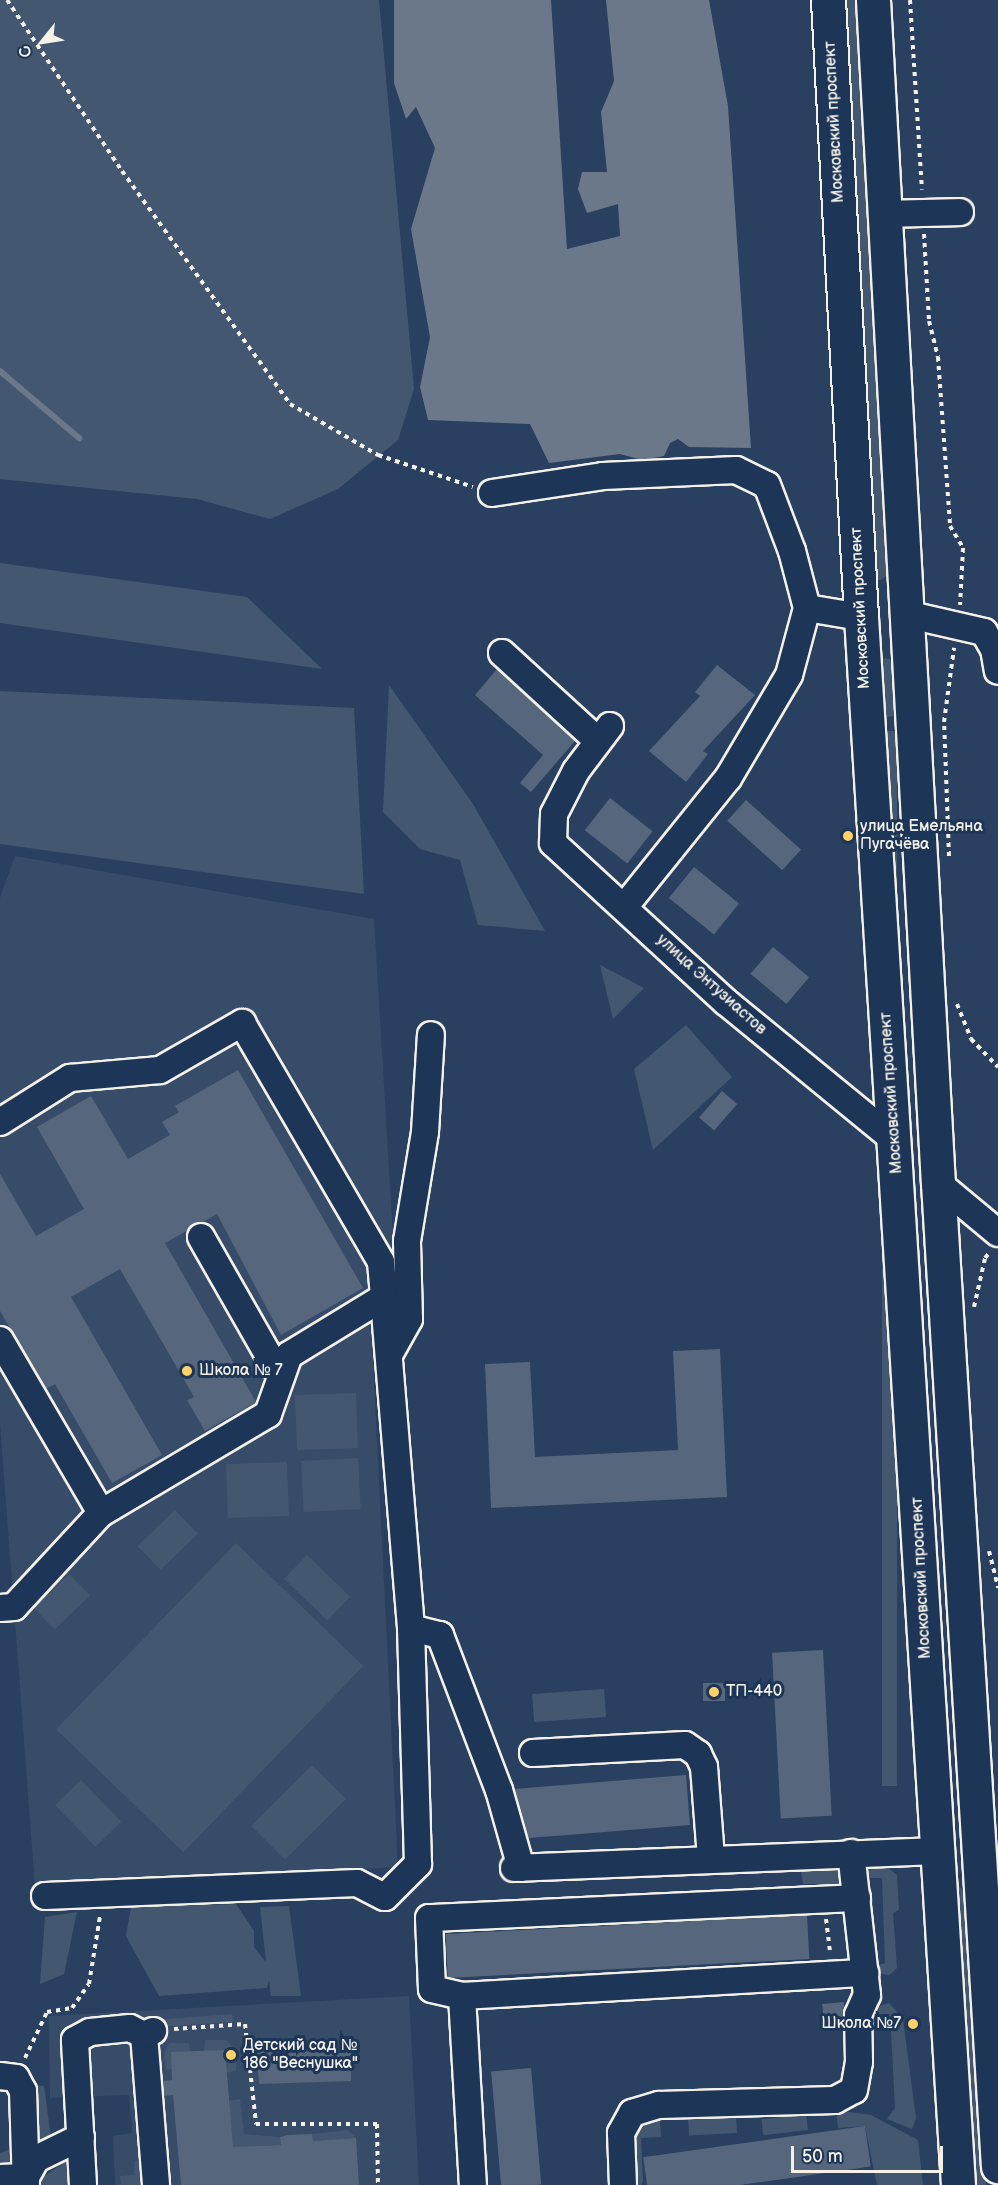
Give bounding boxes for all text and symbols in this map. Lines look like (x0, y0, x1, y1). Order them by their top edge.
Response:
north arrow (12, 12, 72, 72)
street label: Московский проспект (821, 41, 849, 203)
text: С (15, 42, 37, 61)
street label: Московский проспект (847, 527, 875, 689)
place label: улица Емельяна Пугачёва (860, 817, 983, 855)
marker: улица Емельяна Пугачёва (841, 829, 855, 843)
street label: улица Энтузиастов (652, 931, 770, 1039)
street label: Московский проспект (877, 1012, 907, 1174)
place label: Школа № 7 (199, 1361, 283, 1381)
marker: Школа № 7 (180, 1364, 194, 1378)
street label: Московский проспект (908, 1497, 936, 1659)
place label: ТП-440 (726, 1682, 782, 1702)
marker: ТП-440 (707, 1685, 721, 1699)
place label: Школа №7 (821, 2014, 901, 2034)
marker: Школа №7 (906, 2017, 920, 2031)
place label: Детский сад № 186 "Веснушка" (243, 2036, 358, 2074)
marker: Детский сад № 186 "Веснушка" (224, 2048, 238, 2062)
scale bar (794, 2134, 946, 2172)
text: 50 m (802, 2146, 843, 2167)

